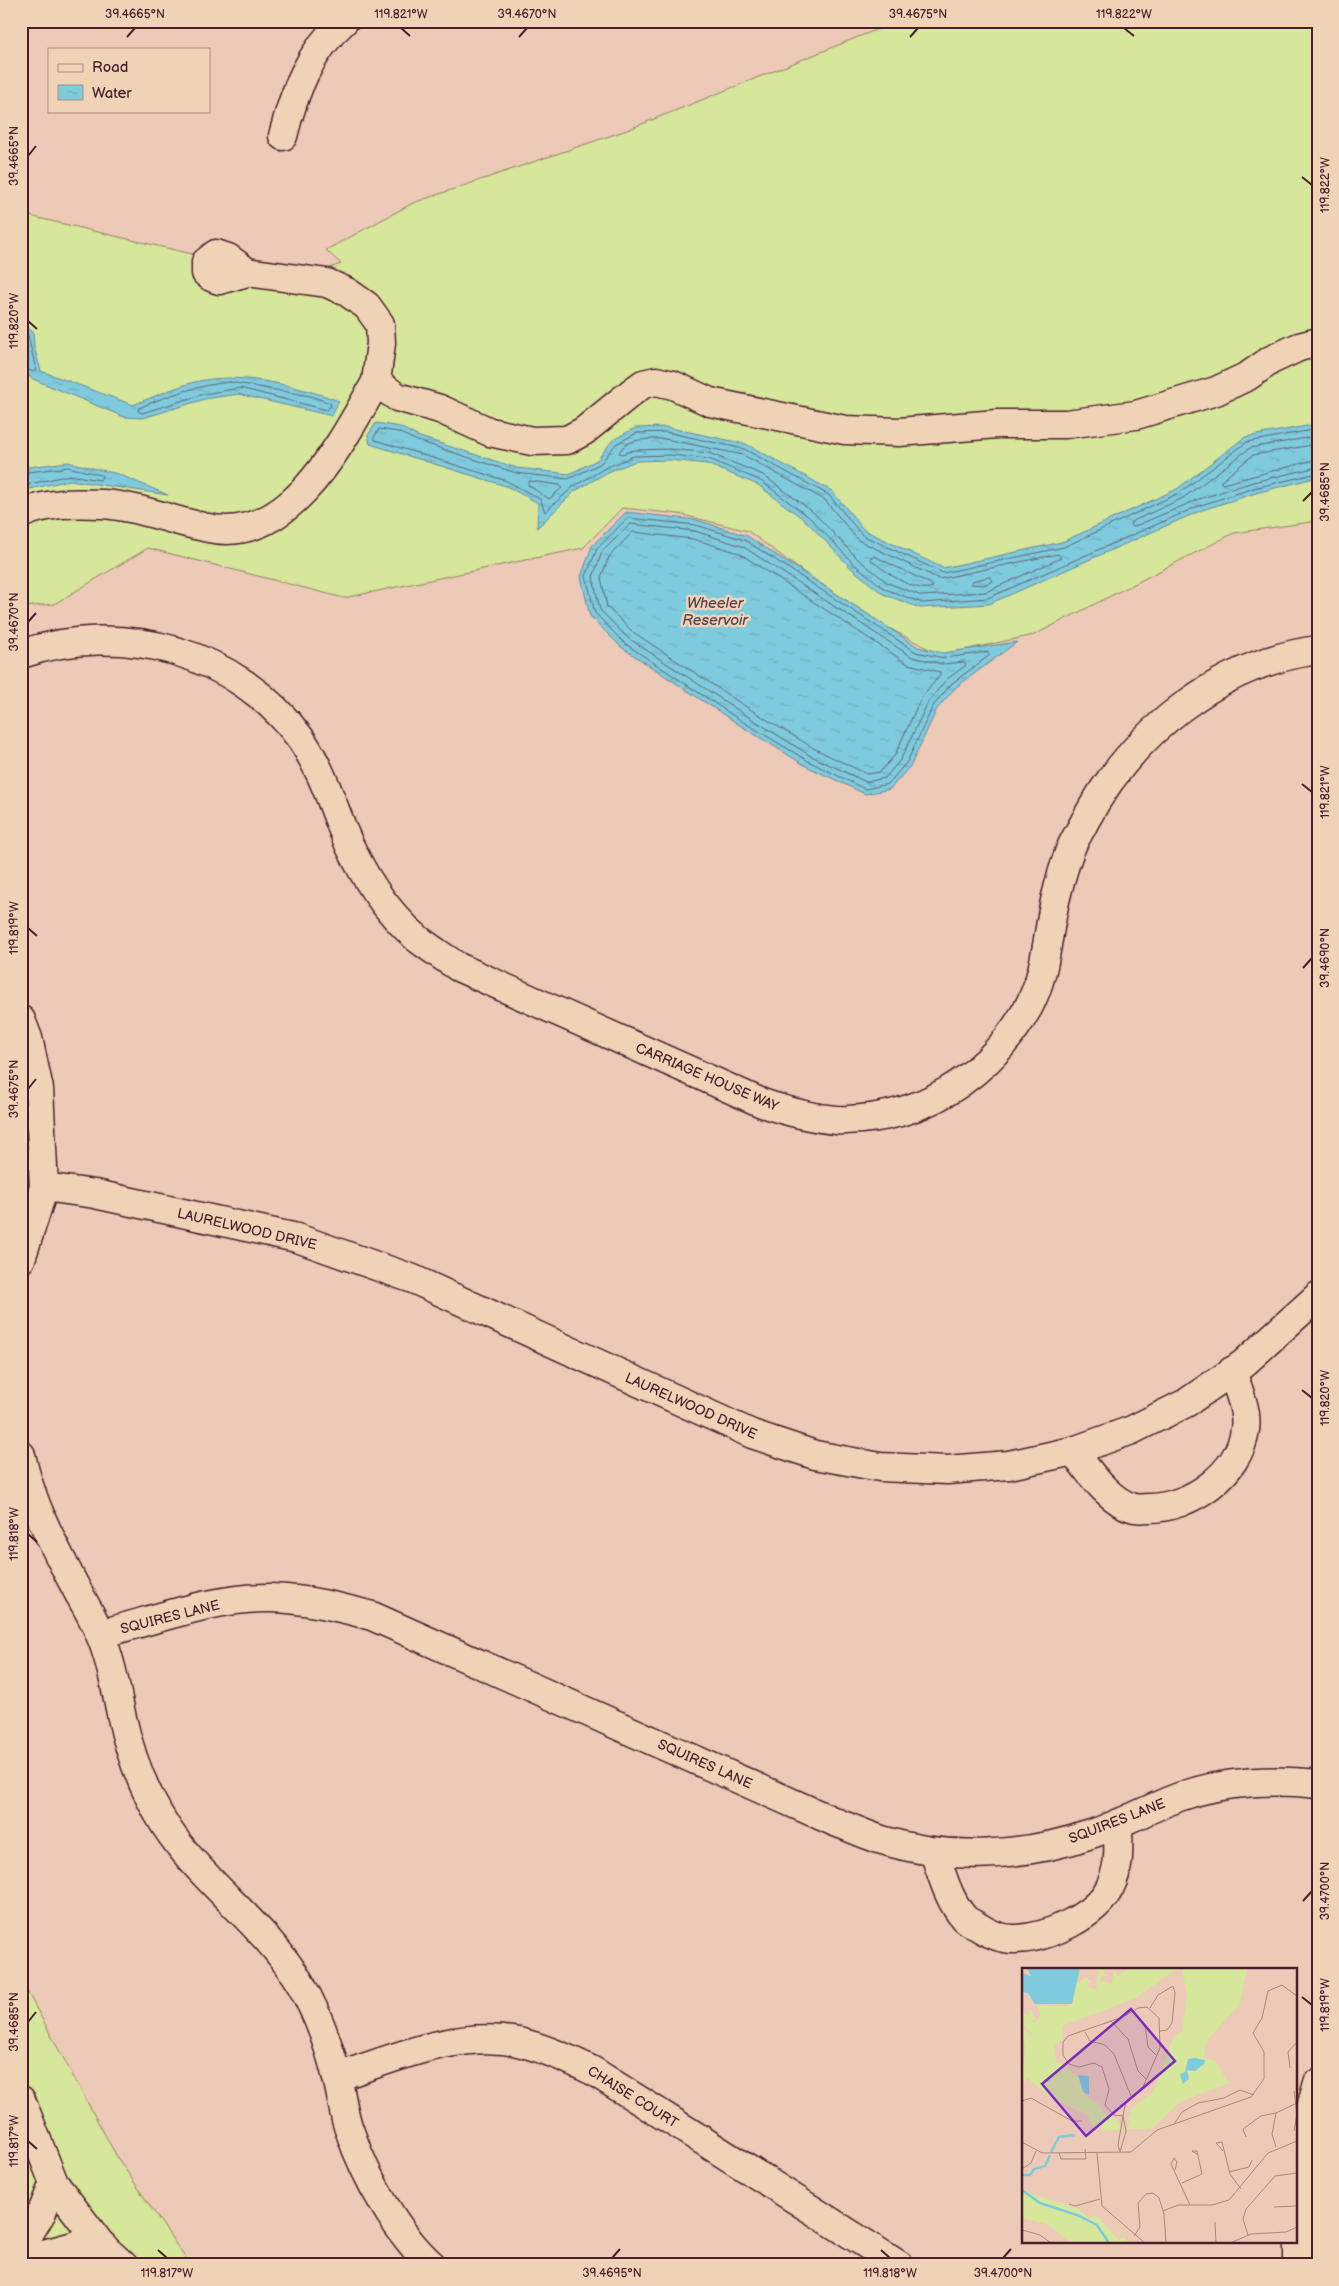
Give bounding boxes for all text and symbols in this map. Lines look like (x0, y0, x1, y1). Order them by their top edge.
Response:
text: 39.4665°N (105, 7, 165, 22)
text: 119.821°W (374, 7, 428, 22)
text: 39.4670°N (498, 7, 556, 22)
text: 39.4675°N (889, 7, 947, 22)
text: 119.822°W (1096, 7, 1152, 22)
legend (48, 48, 210, 112)
text: Road (92, 58, 128, 77)
text: Water (92, 84, 132, 103)
text: 39.4665°N (7, 126, 22, 186)
text: 119.822°W (1318, 157, 1333, 213)
text: 119.820°W (7, 293, 22, 349)
text: 39.4685°N (1318, 462, 1333, 522)
text: 39.4670°N (7, 593, 22, 651)
water label: Wheeler Reservoir (682, 594, 749, 630)
text: 119.821°W (1318, 765, 1333, 819)
text: 119.819°W (7, 901, 22, 955)
text: 39.4690°N (1318, 928, 1333, 988)
street label: CARRIAGE HOUSE WAY (633, 1039, 782, 1115)
text: 39.4675°N (7, 1060, 22, 1118)
street label: LAURELWOOD DRIVE (175, 1205, 319, 1253)
street label: LAURELWOOD DRIVE (622, 1369, 760, 1443)
text: 119.820°W (1318, 1370, 1333, 1426)
text: 119.818°W (7, 1507, 22, 1561)
street label: SQUIRES LANE (119, 1596, 221, 1638)
street label: SQUIRES LANE (655, 1736, 755, 1792)
street label: SQUIRES LANE (1066, 1795, 1168, 1847)
text: 39.4700°N (1318, 1862, 1333, 1920)
inset map (1022, 1968, 1296, 2244)
text: 119.819°W (1318, 1978, 1333, 2032)
text: 39.4685°N (7, 1992, 22, 2052)
street label: CHAISE COURT (584, 2062, 682, 2132)
text: 119.817°W (7, 2115, 22, 2167)
text: 119.817°W (141, 2266, 193, 2281)
text: 39.4695°N (582, 2266, 642, 2281)
text: 119.818°W (863, 2266, 917, 2281)
text: 39.4700°N (974, 2266, 1032, 2281)

